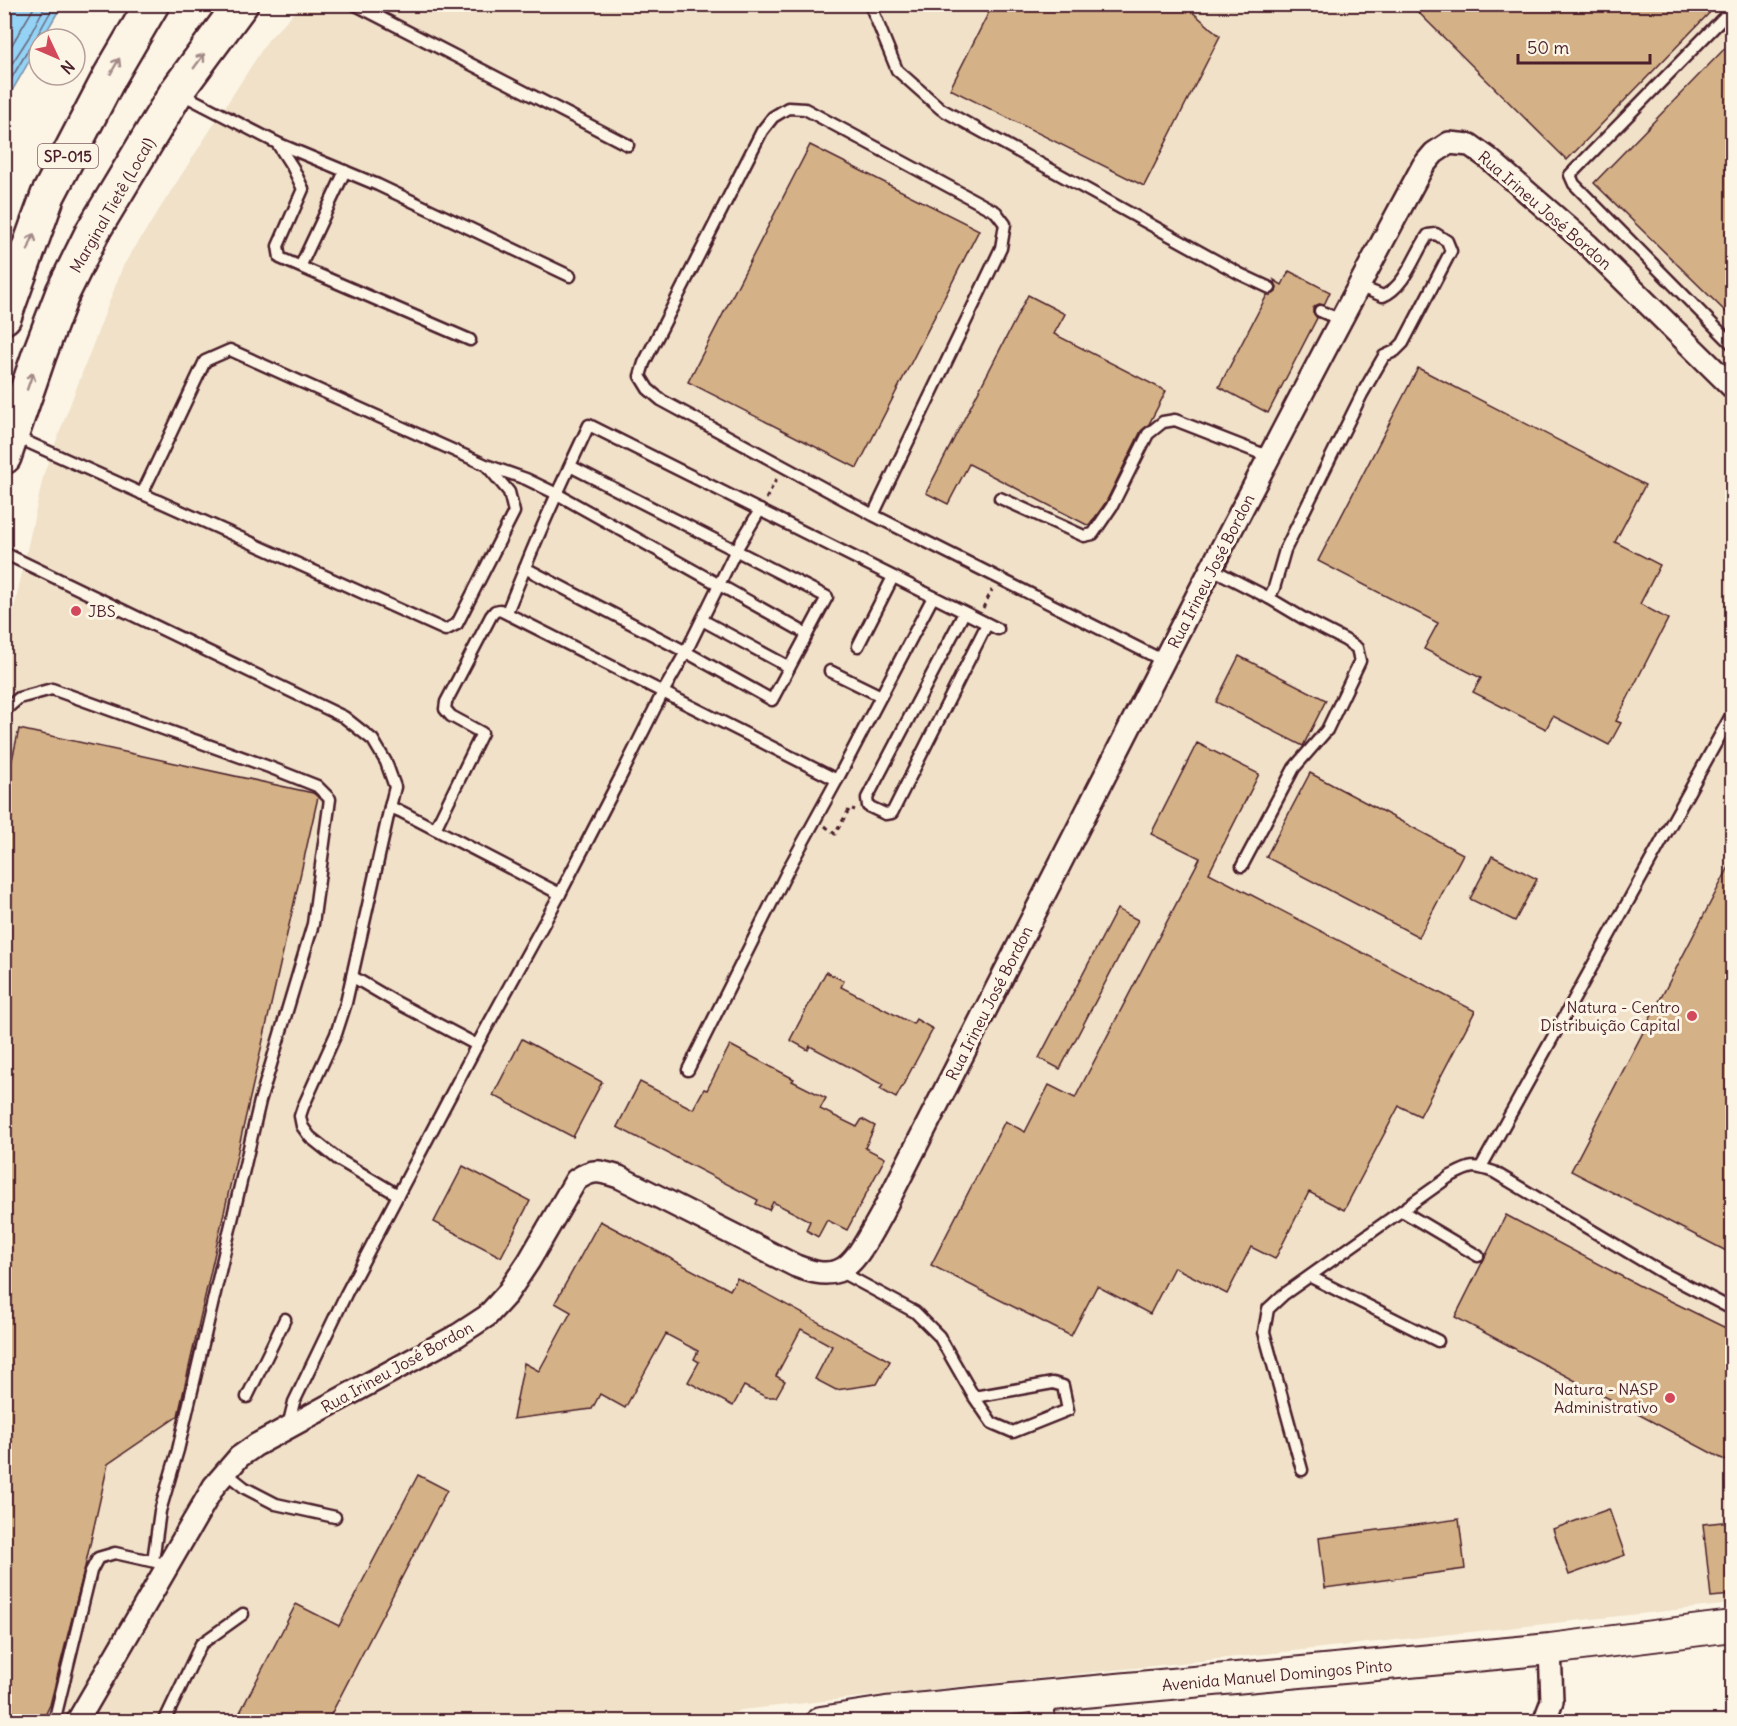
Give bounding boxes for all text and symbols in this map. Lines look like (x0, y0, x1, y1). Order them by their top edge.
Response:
north arrow (27, 27, 87, 87)
scale bar (1518, 27, 1650, 65)
text: 50 m (1527, 36, 1569, 59)
one-way arrow (192, 54, 205, 70)
text: N (57, 56, 79, 78)
one-way arrow (110, 58, 122, 75)
street label: Marginal Tietê (Local) (65, 134, 159, 276)
road number: SP-015 (38, 144, 98, 168)
street label: Rua Irineu José Bordon (1474, 146, 1616, 274)
one-way arrow (26, 233, 37, 252)
one-way arrow (25, 372, 36, 391)
street label: Rua Irineu José Bordon (1163, 490, 1259, 652)
place label: JBS (88, 601, 116, 621)
marker: JBS (69, 604, 83, 618)
street label: Rua Irineu José Bordon (941, 922, 1037, 1084)
place label: Natura - Centro Distribuição Capital (1540, 997, 1680, 1035)
marker: Natura - Centro Distribuição Capital (1685, 1009, 1699, 1023)
street label: Rua Irineu José Bordon (318, 1317, 476, 1417)
place label: Natura - NASP Administrativo (1553, 1379, 1658, 1417)
marker: Natura - NASP Administrativo (1663, 1391, 1677, 1405)
street label: Avenida Manuel Domingos Pinto (1161, 1655, 1393, 1695)

